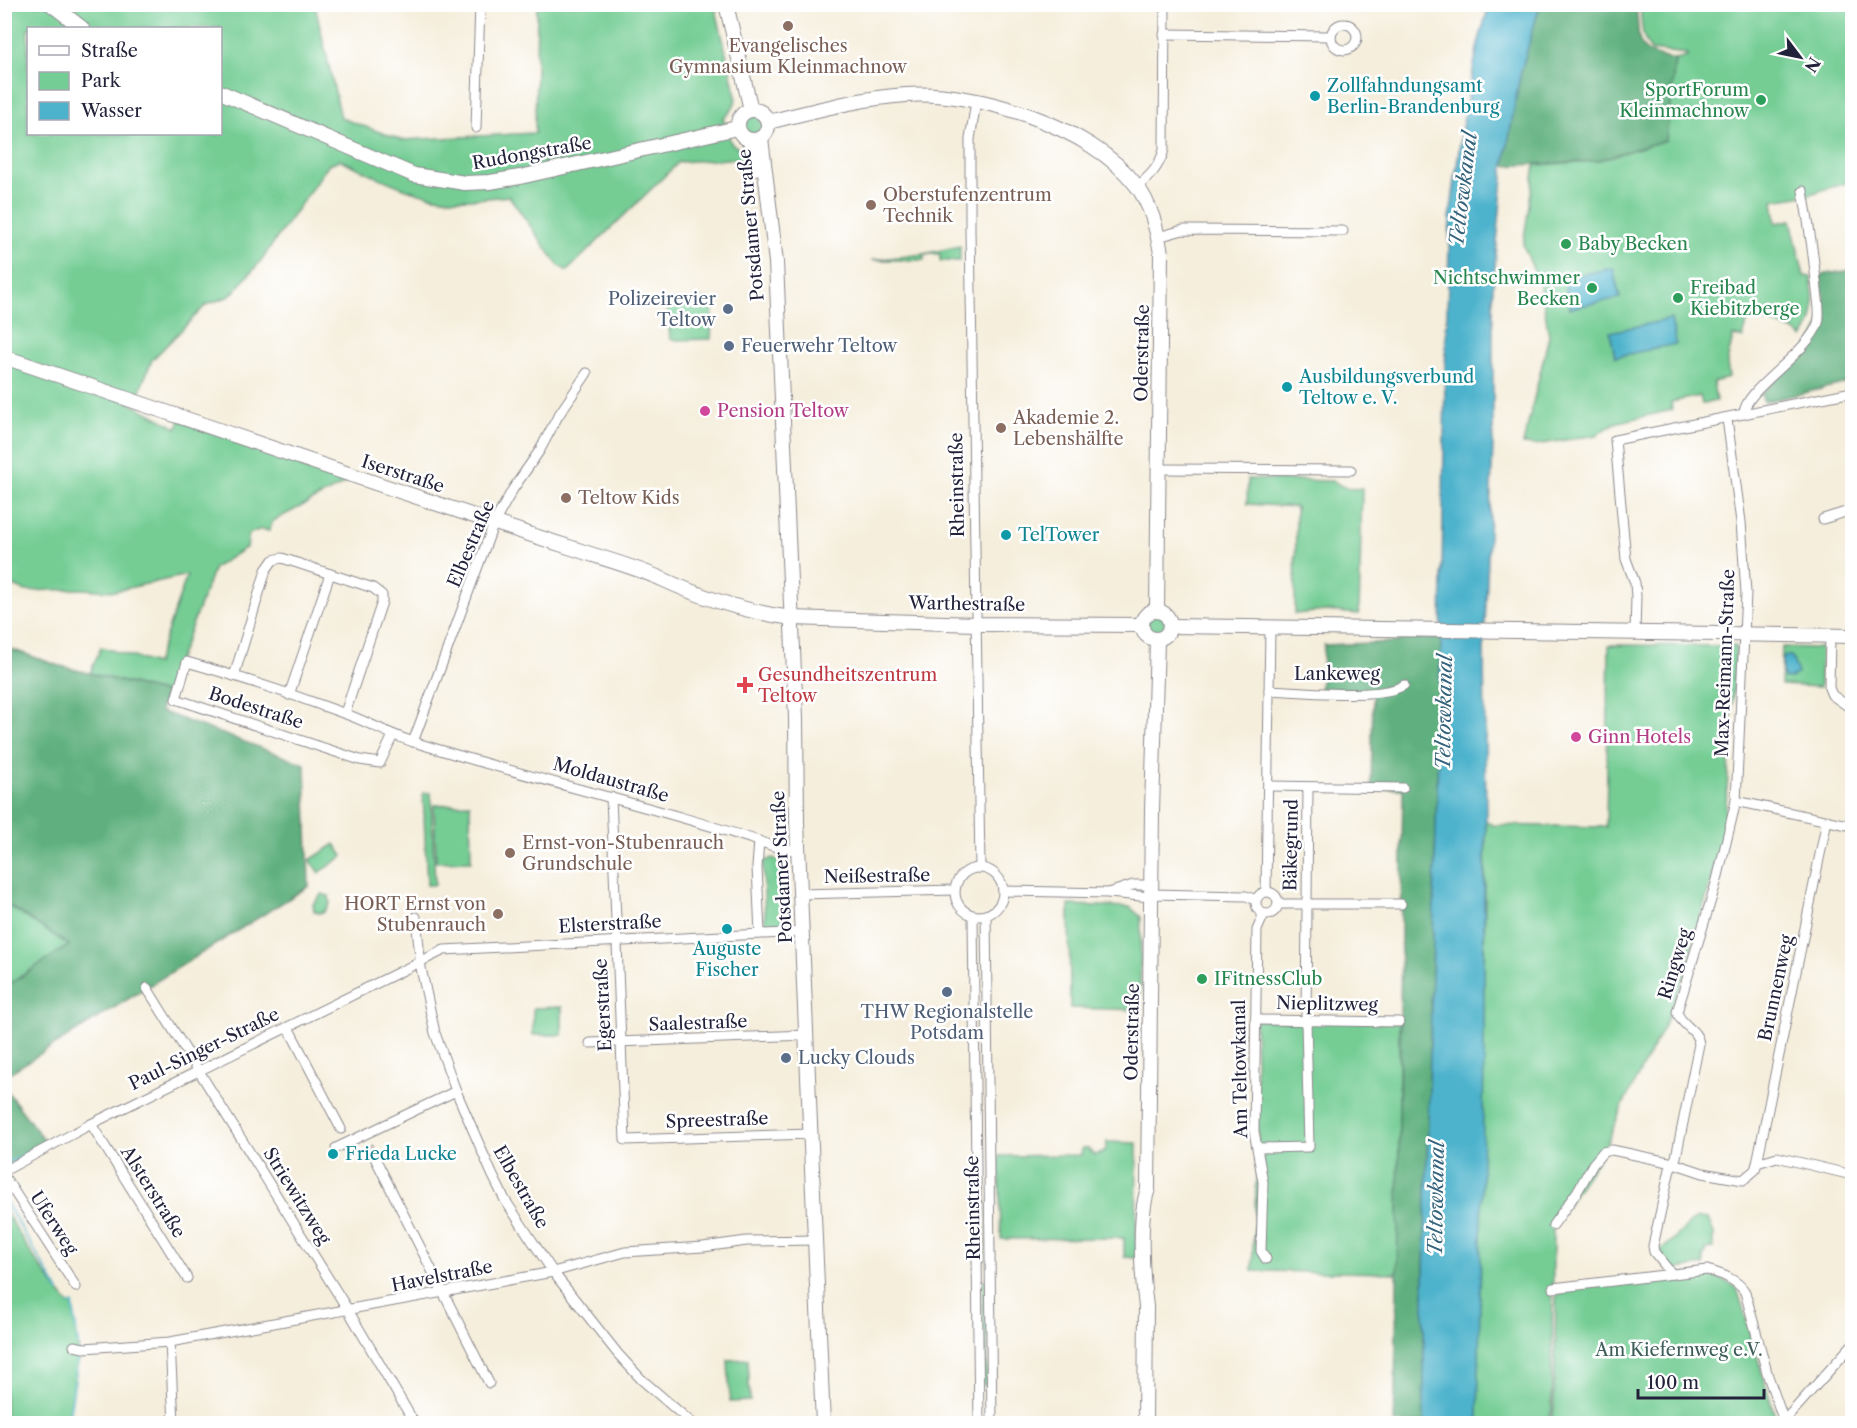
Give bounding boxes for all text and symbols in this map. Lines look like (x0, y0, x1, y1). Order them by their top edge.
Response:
marker: Evangelisches Gymnasium Kleinmachnow (781, 19, 795, 33)
legend (27, 27, 222, 135)
north arrow (1770, 27, 1830, 87)
place label: Evangelisches Gymnasium Kleinmachnow (669, 35, 908, 78)
text: Straße (81, 40, 138, 62)
text: N (1801, 54, 1825, 76)
text: Park (81, 70, 122, 92)
place label: Zollfahndungsamt Berlin-Brandenburg (1327, 75, 1500, 118)
place label: SportForum Kleinmachnow (1619, 79, 1750, 122)
marker: Zollfahndungsamt Berlin-Brandenburg (1308, 89, 1322, 103)
marker: SportForum Kleinmachnow (1754, 93, 1768, 107)
text: Wasser (80, 100, 142, 122)
water label: Teltowkanal (1444, 128, 1482, 248)
street label: Rudongstraße (471, 132, 593, 174)
street label: Potsdamer Straße (733, 148, 769, 302)
place label: Oberstufenzentrum Technik (883, 184, 1052, 227)
marker: Oberstufenzentrum Technik (864, 198, 878, 212)
place label: Baby Becken (1578, 233, 1688, 255)
marker: Baby Becken (1559, 237, 1573, 251)
place label: Nichtschwimmer Becken (1433, 267, 1580, 310)
place label: Freibad Kiebitzberge (1690, 277, 1800, 320)
marker: Nichtschwimmer Becken (1585, 281, 1599, 295)
place label: Polizeirevier Teltow (608, 288, 717, 331)
marker: Freibad Kiebitzberge (1671, 291, 1685, 305)
marker: Polizeirevier Teltow (721, 302, 735, 316)
street label: Oderstraße (1130, 304, 1154, 402)
place label: Feuerwehr Teltow (741, 335, 898, 357)
marker: Feuerwehr Teltow (722, 339, 736, 353)
place label: Ausbildungsverbund Teltow e. V. (1298, 366, 1474, 409)
marker: Ausbildungsverbund Teltow e. V. (1280, 380, 1294, 394)
place label: Pension Teltow (717, 400, 850, 422)
marker: Pension Teltow (698, 404, 712, 418)
place label: Akademie 2. Lebenshälfte (1012, 407, 1124, 450)
marker: Akademie 2. Lebenshälfte (994, 421, 1008, 435)
street label: Rheinstraße (945, 432, 969, 538)
street label: Iserstraße (359, 450, 447, 498)
place label: Teltow Kids (578, 487, 679, 509)
marker: Teltow Kids (559, 491, 573, 505)
street label: Elbestraße (443, 497, 499, 591)
place label: TelTower (1018, 524, 1100, 546)
marker: TelTower (999, 528, 1013, 542)
street label: Max-Reimann-Straße (1711, 569, 1739, 757)
street label: Warthestraße (908, 592, 1025, 616)
water label: Teltowkanal (1431, 652, 1457, 770)
street label: Lankeweg (1294, 663, 1381, 685)
place label: Gesundheitszentrum Teltow (758, 664, 937, 707)
marker: Gesundheitszentrum Teltow (736, 676, 754, 694)
street label: Bodestraße (206, 682, 306, 734)
place label: Ginn Hotels (1588, 726, 1691, 748)
marker: Ginn Hotels (1569, 730, 1583, 744)
street label: Moldaustraße (551, 753, 671, 807)
street label: Potsdamer Straße (767, 790, 797, 944)
street label: Bäkegrund (1279, 799, 1303, 891)
place label: Ernst-von-Stubenrauch Grundschule (522, 832, 724, 875)
marker: Ernst-von-Stubenrauch Grundschule (503, 846, 517, 860)
street label: Neißestraße (824, 864, 930, 888)
place label: HORT Ernst von Stubenrauch (344, 893, 486, 936)
marker: HORT Ernst von Stubenrauch (491, 907, 505, 921)
street label: Elsterstraße (558, 910, 662, 938)
marker: Auguste Fischer (720, 922, 734, 936)
street label: Ringweg (1654, 925, 1696, 1002)
street label: Brunnenweg (1754, 932, 1798, 1043)
place label: Auguste Fischer (692, 938, 761, 981)
street label: Egerstraße (590, 958, 616, 1052)
place label: IFitnessClub (1214, 968, 1323, 990)
marker: IFitnessClub (1195, 972, 1209, 986)
street label: Oderstraße (1120, 983, 1144, 1081)
marker: THW Regionalstelle Potsdam (940, 985, 954, 999)
street label: Nieplitzweg (1276, 992, 1379, 1016)
street label: Am Teltowkanal (1228, 999, 1252, 1140)
place label: THW Regionalstelle Potsdam (861, 1001, 1033, 1044)
street label: Paul-Singer-Straße (125, 1003, 283, 1095)
street label: Saalestraße (648, 1010, 748, 1036)
place label: Lucky Clouds (798, 1047, 915, 1069)
marker: Lucky Clouds (779, 1051, 793, 1065)
street label: Spreestraße (665, 1107, 769, 1133)
water label: Teltowkanal (1423, 1138, 1449, 1256)
street label: Alsterstraße (116, 1141, 190, 1242)
street label: Elbestraße (488, 1141, 554, 1233)
place label: Frieda Lucke (345, 1143, 457, 1165)
street label: Striewitzweg (259, 1144, 336, 1249)
marker: Frieda Lucke (326, 1147, 340, 1161)
street label: Rheinstraße (961, 1155, 985, 1261)
street label: Uferweg (25, 1187, 83, 1259)
street label: Havelstraße (390, 1255, 494, 1297)
park label: Am Kiefernweg e.V. (1594, 1339, 1763, 1361)
scale bar (1638, 1362, 1764, 1400)
text: 100 m (1647, 1372, 1699, 1394)

